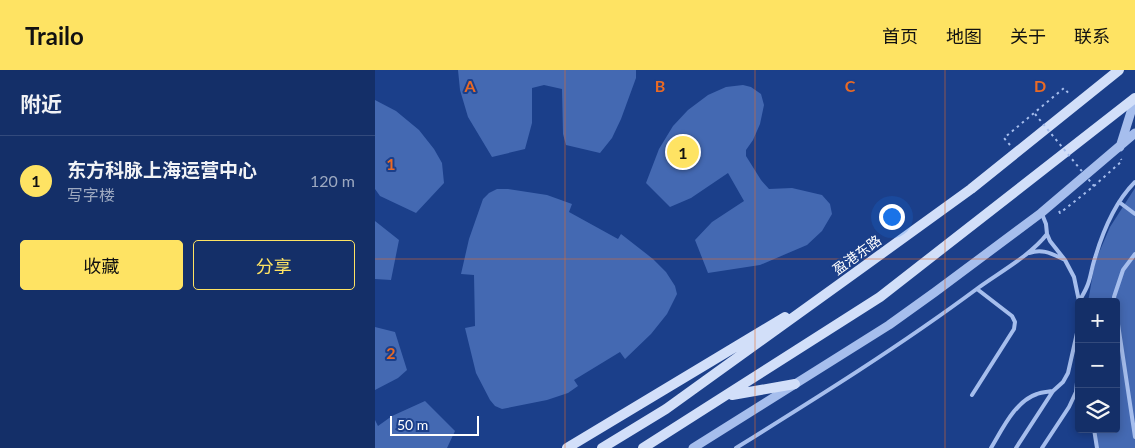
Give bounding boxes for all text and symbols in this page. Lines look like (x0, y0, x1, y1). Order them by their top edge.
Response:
text: Trailo (25, 21, 84, 50)
text: 首页 (882, 25, 918, 47)
text: 地图 (946, 25, 982, 47)
text: 关于 (1010, 25, 1046, 47)
text: 联系 (1074, 25, 1110, 47)
text: A (463, 76, 476, 95)
text: B (655, 76, 665, 95)
text: C (845, 76, 856, 95)
text: D (1034, 76, 1046, 95)
text: 附近 (20, 91, 62, 116)
pin: 1 (667, 133, 699, 171)
text: 1 (386, 154, 396, 173)
text: 东方科脉上海运营中心 (67, 158, 257, 181)
text: 1 (31, 171, 41, 190)
text: 120 m (310, 171, 355, 190)
text: 写字楼 (67, 185, 115, 204)
your location (879, 204, 905, 230)
street label: 盈港东路 (829, 231, 884, 278)
button: 收藏 (20, 240, 183, 290)
button: 分享 (193, 240, 355, 290)
map controls (1075, 298, 1120, 433)
button: + (1075, 298, 1120, 343)
text: 2 (386, 343, 396, 362)
button: − (1075, 343, 1120, 388)
button: layers (1075, 388, 1120, 433)
scale bar (390, 413, 479, 436)
text: 50 m (397, 416, 428, 433)

